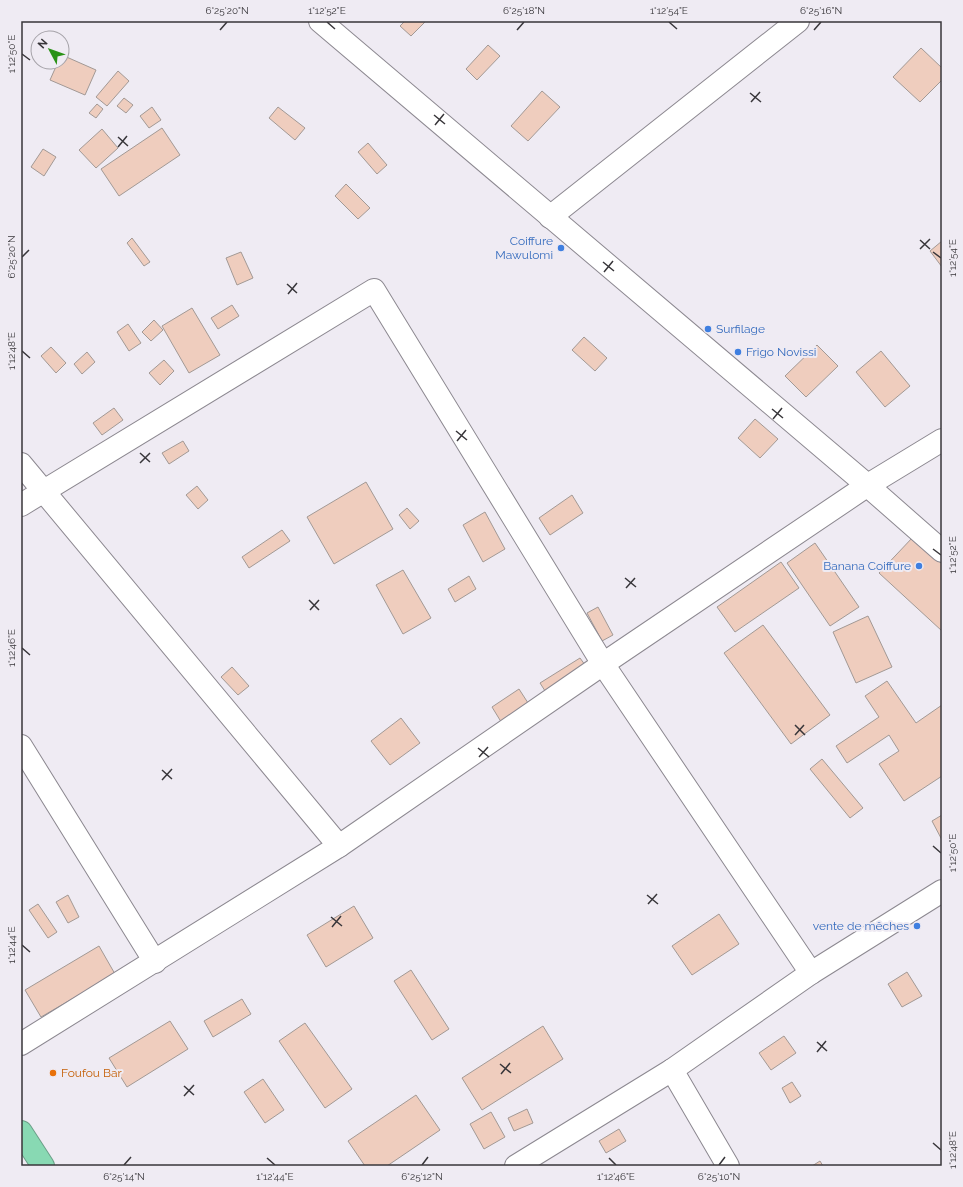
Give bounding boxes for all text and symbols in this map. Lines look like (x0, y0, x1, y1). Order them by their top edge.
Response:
text: 6°25'20"N (205, 5, 249, 16)
text: 1°12'52"E (308, 5, 346, 16)
text: 6°25'18"N (503, 5, 545, 16)
text: 1°12'54"E (650, 5, 688, 16)
text: 6°25'16"N (800, 5, 842, 16)
north arrow (30, 30, 70, 70)
text: 1°12'50"E (6, 35, 17, 73)
text: N (35, 36, 50, 51)
place label: Coiffure Mawulomi (495, 234, 553, 262)
text: 6°25'20"N (6, 235, 17, 279)
text: 1°12'54"E (947, 239, 958, 277)
marker: Coiffure Mawulomi (556, 243, 566, 253)
place label: Surfilage (716, 322, 765, 336)
marker: Surfilage (703, 324, 713, 334)
text: 1°12'48"E (6, 332, 17, 370)
place label: Frigo Novissi (746, 345, 816, 359)
marker: Frigo Novissi (733, 347, 743, 357)
text: 1°12'52"E (947, 536, 958, 574)
place label: Banana Coiffure (823, 559, 911, 573)
marker: Banana Coiffure (914, 561, 924, 571)
text: 1°12'46"E (6, 629, 17, 667)
text: 1°12'50"E (947, 834, 958, 872)
place label: vente de mêches (813, 919, 909, 933)
marker: vente de mêches (912, 921, 922, 931)
text: 1°12'44"E (6, 926, 17, 964)
place label: Foufou Bar (61, 1066, 123, 1080)
marker: Foufou Bar (48, 1068, 58, 1078)
text: 1°12'48"E (947, 1131, 958, 1169)
text: 6°25'14"N (103, 1171, 145, 1182)
text: 1°12'44"E (256, 1171, 294, 1182)
text: 6°25'12"N (401, 1171, 443, 1182)
text: 1°12'46"E (597, 1171, 635, 1182)
text: 6°25'10"N (698, 1171, 740, 1182)

